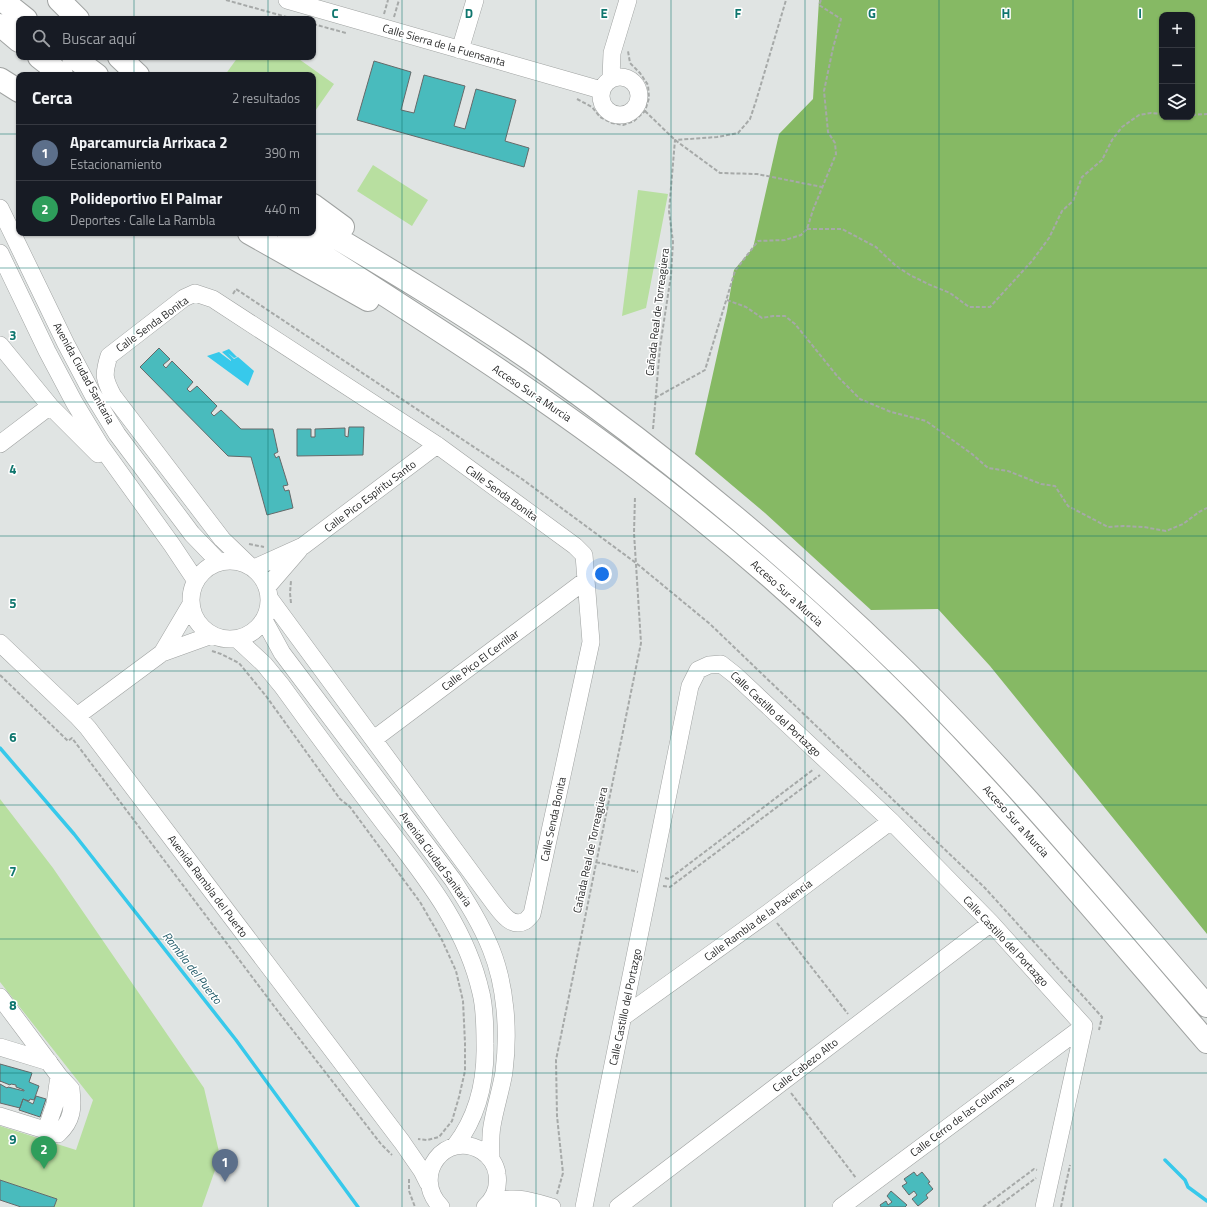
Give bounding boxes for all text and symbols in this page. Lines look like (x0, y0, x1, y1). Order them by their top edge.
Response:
text: C (331, 3, 339, 23)
text: D (465, 3, 473, 23)
text: E (600, 3, 608, 23)
text: F (735, 3, 742, 23)
text: G (868, 3, 876, 23)
text: H (1002, 3, 1010, 23)
text: I (1138, 3, 1142, 23)
map controls (1159, 12, 1195, 120)
button: + (1159, 12, 1195, 48)
search box (16, 16, 316, 60)
street label: Calle Sierra de la Fuensanta (381, 20, 508, 70)
icon: search (30, 27, 52, 49)
text: Buscar aquí (62, 27, 135, 50)
button: − (1159, 48, 1195, 84)
button: layers (1159, 84, 1195, 120)
text: Cerca (32, 85, 72, 111)
text: 2 resultados (232, 88, 300, 108)
text: Aparcamurcia Arrixaca 2 (70, 131, 228, 154)
text: 1 (41, 143, 49, 163)
text: 390 m (264, 143, 300, 163)
text: Estacionamiento (70, 154, 162, 174)
text: Polideportivo El Palmar (70, 187, 222, 210)
text: 2 (41, 199, 49, 219)
text: 440 m (264, 199, 300, 219)
text: Deportes · Calle La Rambla (70, 210, 215, 230)
street label: Cañada Real de Torreagüera (641, 247, 673, 377)
street label: Calle Senda Bonita (113, 292, 192, 356)
street label: Avenida Ciudad Sanitaria (49, 319, 119, 427)
text: 3 (9, 325, 17, 345)
street label: Acceso Sur a Murcia (489, 361, 575, 426)
street label: Calle Pico Espíritu Santo (321, 456, 419, 536)
text: 4 (9, 459, 17, 479)
street label: Calle Senda Bonita (463, 461, 542, 525)
street label: Acceso Sur a Murcia (747, 556, 827, 630)
your location (592, 564, 612, 584)
text: 5 (9, 593, 17, 613)
street label: Calle Pico El Cerrillar (438, 625, 522, 694)
street label: Calle Castillo del Portazgo (727, 668, 825, 761)
text: 6 (9, 727, 17, 747)
street label: Calle Senda Bonita (536, 775, 570, 863)
street label: Acceso Sur a Murcia (979, 781, 1053, 861)
street label: Cañada Real de Torreagüera (569, 785, 611, 915)
street label: Avenida Ciudad Sanitaria (396, 808, 476, 910)
street label: Avenida Rambla del Puerto (164, 831, 252, 941)
text: 7 (9, 861, 17, 881)
street label: Calle Rambla de la Paciencia (701, 875, 816, 965)
street label: Calle Castillo del Portazgo (960, 892, 1053, 990)
water label: Rambla del Puerto (158, 927, 228, 1009)
street label: Calle Castillo del Portazgo (605, 947, 645, 1067)
text: 8 (9, 995, 17, 1015)
street label: Calle Cabezo Alto (769, 1034, 841, 1096)
street label: Calle Cerro de las Columnas (907, 1071, 1017, 1161)
text: 9 (9, 1129, 17, 1149)
pin: 2 (31, 1136, 57, 1169)
pin: 1 (212, 1149, 238, 1182)

